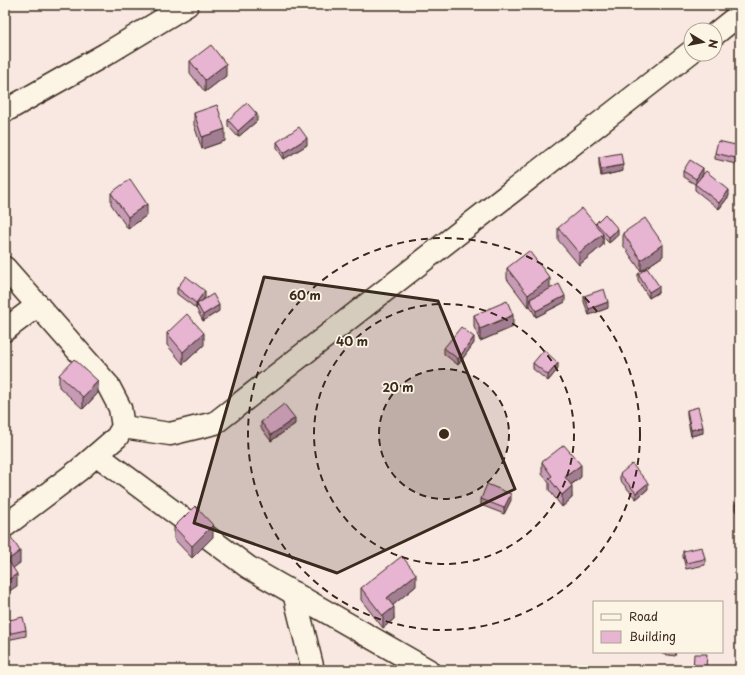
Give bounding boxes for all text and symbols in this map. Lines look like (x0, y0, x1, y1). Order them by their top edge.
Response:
north arrow (683, 22, 723, 62)
text: N (704, 38, 722, 50)
text: 60 m (289, 286, 321, 304)
text: 40 m (336, 332, 368, 350)
text: 20 m (382, 378, 414, 396)
centre of rings (437, 427, 451, 441)
legend (593, 601, 723, 653)
text: Road (629, 607, 658, 625)
text: Building (629, 627, 676, 645)

